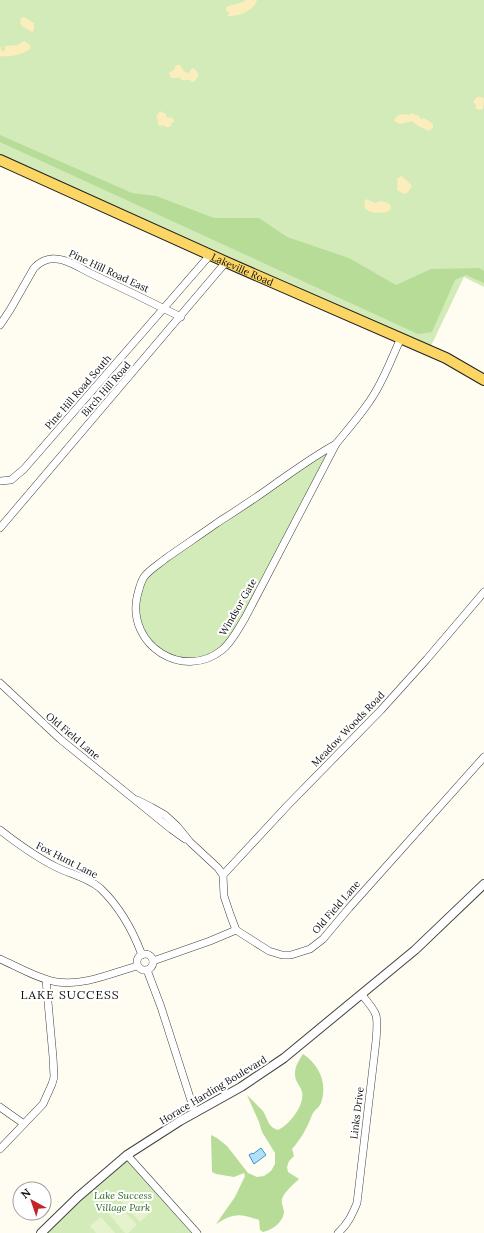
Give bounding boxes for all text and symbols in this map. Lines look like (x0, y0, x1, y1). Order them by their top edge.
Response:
street label: Pine Hill Road East (67, 247, 151, 295)
street label: Lakeville Road (209, 250, 276, 288)
street label: Pine Hill Road South (42, 352, 114, 432)
street label: Birch Hill Road (78, 359, 134, 419)
street label: Windsor Gate (216, 576, 260, 638)
street label: Meadow Woods Road (309, 689, 387, 769)
street label: Old Field Lane (43, 710, 103, 763)
street label: Fox Hunt Lane (34, 839, 101, 881)
street label: Old Field Lane (309, 877, 363, 937)
district label: LAKE SUCCESS (20, 987, 120, 1002)
street label: Horace Harding Boulevard (157, 1053, 269, 1127)
street label: Links Drive (347, 1086, 367, 1140)
north arrow (12, 1181, 52, 1221)
text: N (18, 1185, 34, 1201)
park label: Lake Success Village Park (94, 1189, 152, 1214)

